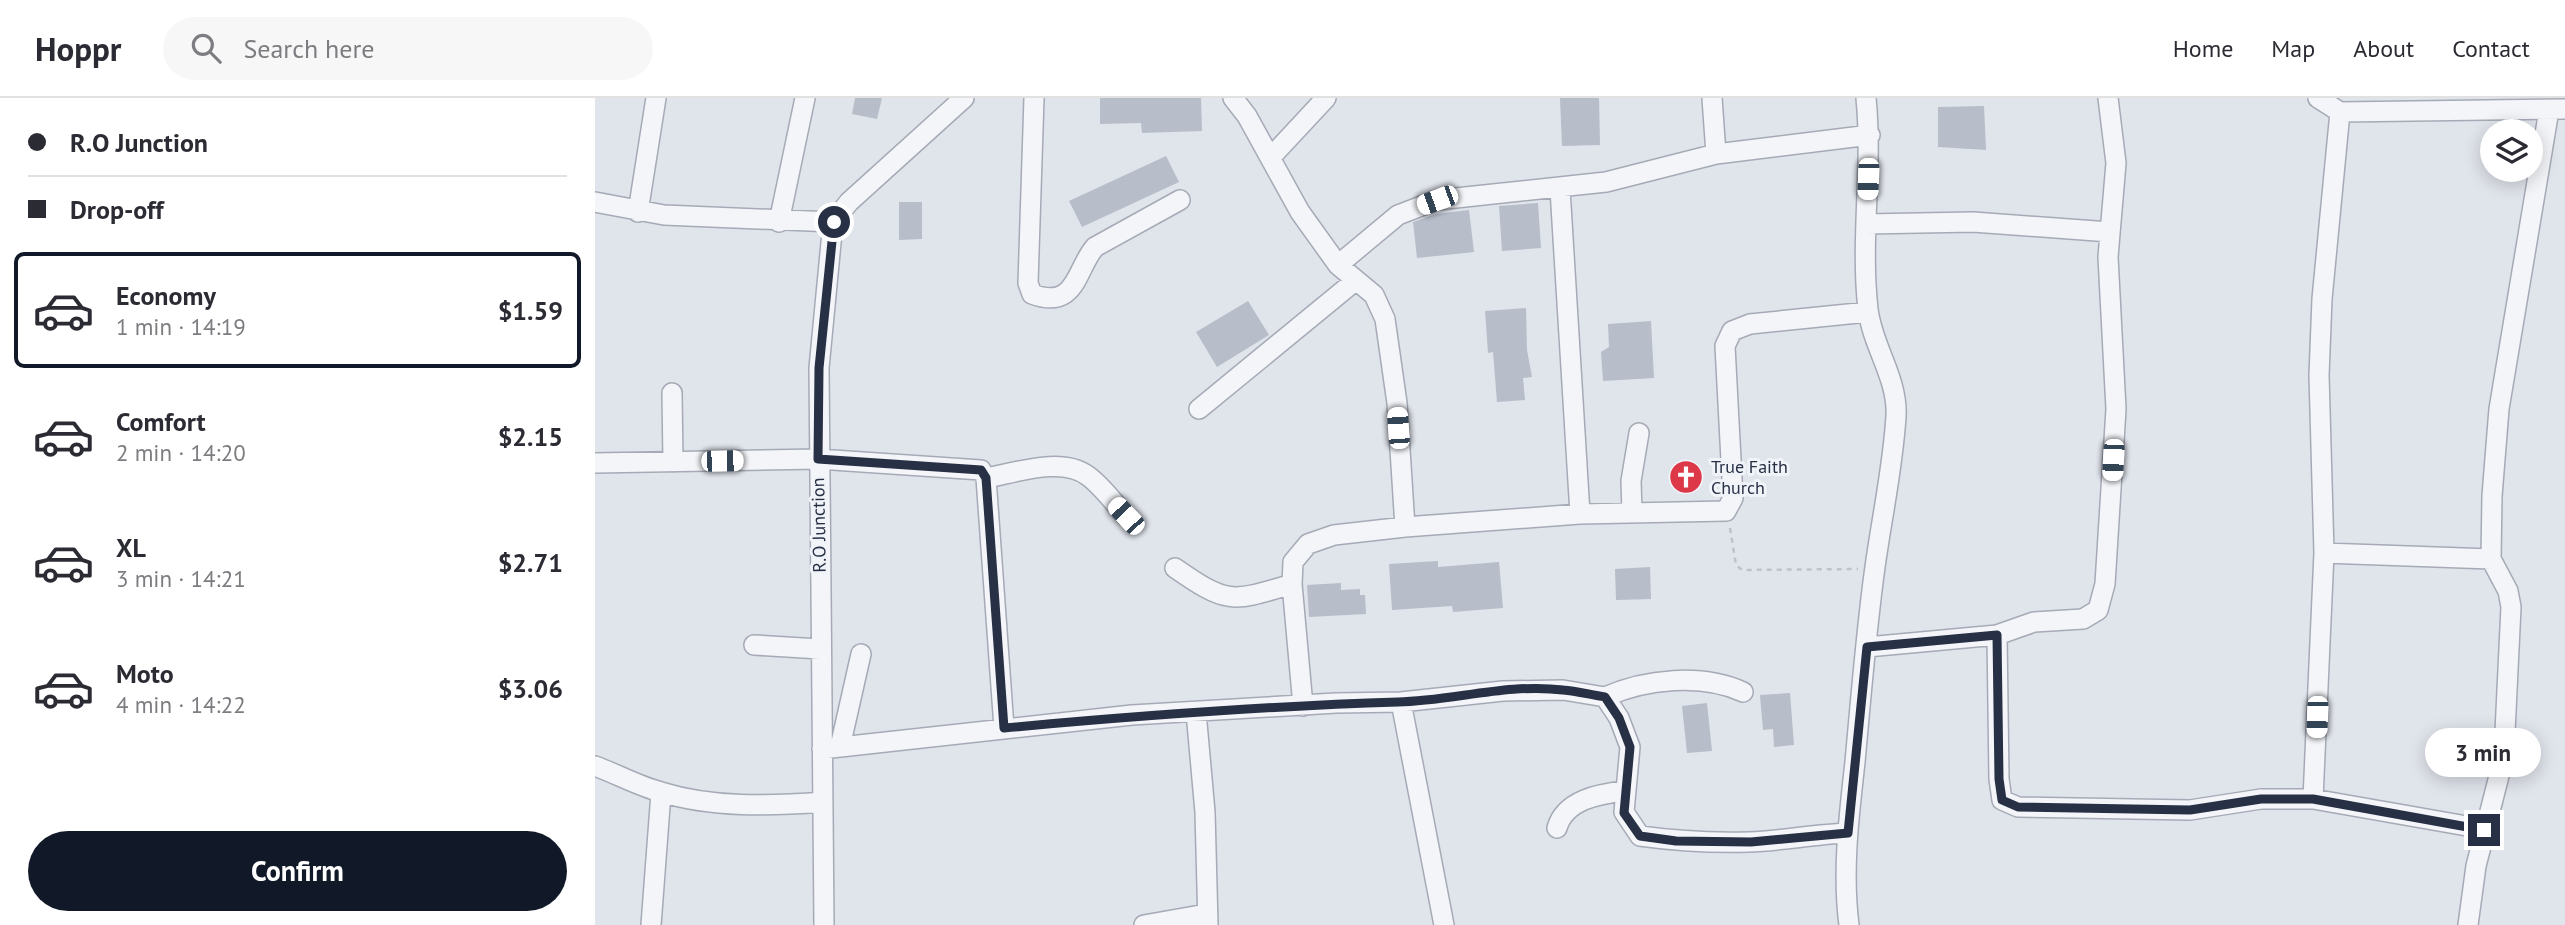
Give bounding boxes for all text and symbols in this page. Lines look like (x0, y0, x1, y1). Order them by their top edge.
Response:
search box (163, 17, 653, 80)
text: Hoppr (35, 27, 121, 70)
icon: search (187, 29, 225, 67)
text: Search here (243, 32, 375, 65)
text: Home (2173, 33, 2233, 64)
text: Map (2271, 33, 2315, 64)
text: About (2353, 33, 2414, 64)
text: Contact (2452, 33, 2530, 64)
map controls (2480, 119, 2543, 182)
button: layers (2480, 119, 2543, 182)
text: R.O Junction (70, 126, 208, 159)
car (1857, 158, 1880, 200)
car (1414, 183, 1461, 217)
text: Drop-off (70, 193, 164, 226)
route start (818, 206, 850, 238)
icon: car (32, 279, 95, 342)
text: Economy (116, 279, 216, 312)
text: $1.59 (498, 294, 563, 327)
text: 1 min · 14:19 (116, 312, 246, 341)
icon: car (32, 405, 95, 468)
text: Comfort (116, 405, 206, 438)
car (1387, 406, 1410, 450)
text: $2.15 (498, 420, 563, 453)
text: 2 min · 14:20 (116, 438, 246, 467)
car (2102, 438, 2125, 482)
car (701, 450, 744, 472)
place label: True Faith Church (1711, 455, 1788, 499)
church icon: True Faith Church (1667, 458, 1705, 496)
street label: R.O Junction (806, 477, 831, 573)
car (1104, 493, 1149, 539)
icon: car (32, 531, 95, 594)
text: XL (116, 531, 146, 564)
text: $2.71 (498, 546, 563, 579)
text: 3 min · 14:21 (116, 564, 246, 593)
icon: car (32, 657, 95, 720)
text: Moto (116, 657, 174, 690)
text: $3.06 (498, 672, 563, 705)
text: 4 min · 14:22 (116, 690, 246, 719)
car (2306, 696, 2329, 738)
callout: 3 min (2426, 728, 2542, 778)
text: 3 min (2455, 738, 2511, 767)
route end (2468, 814, 2500, 846)
button: Confirm (28, 831, 567, 911)

